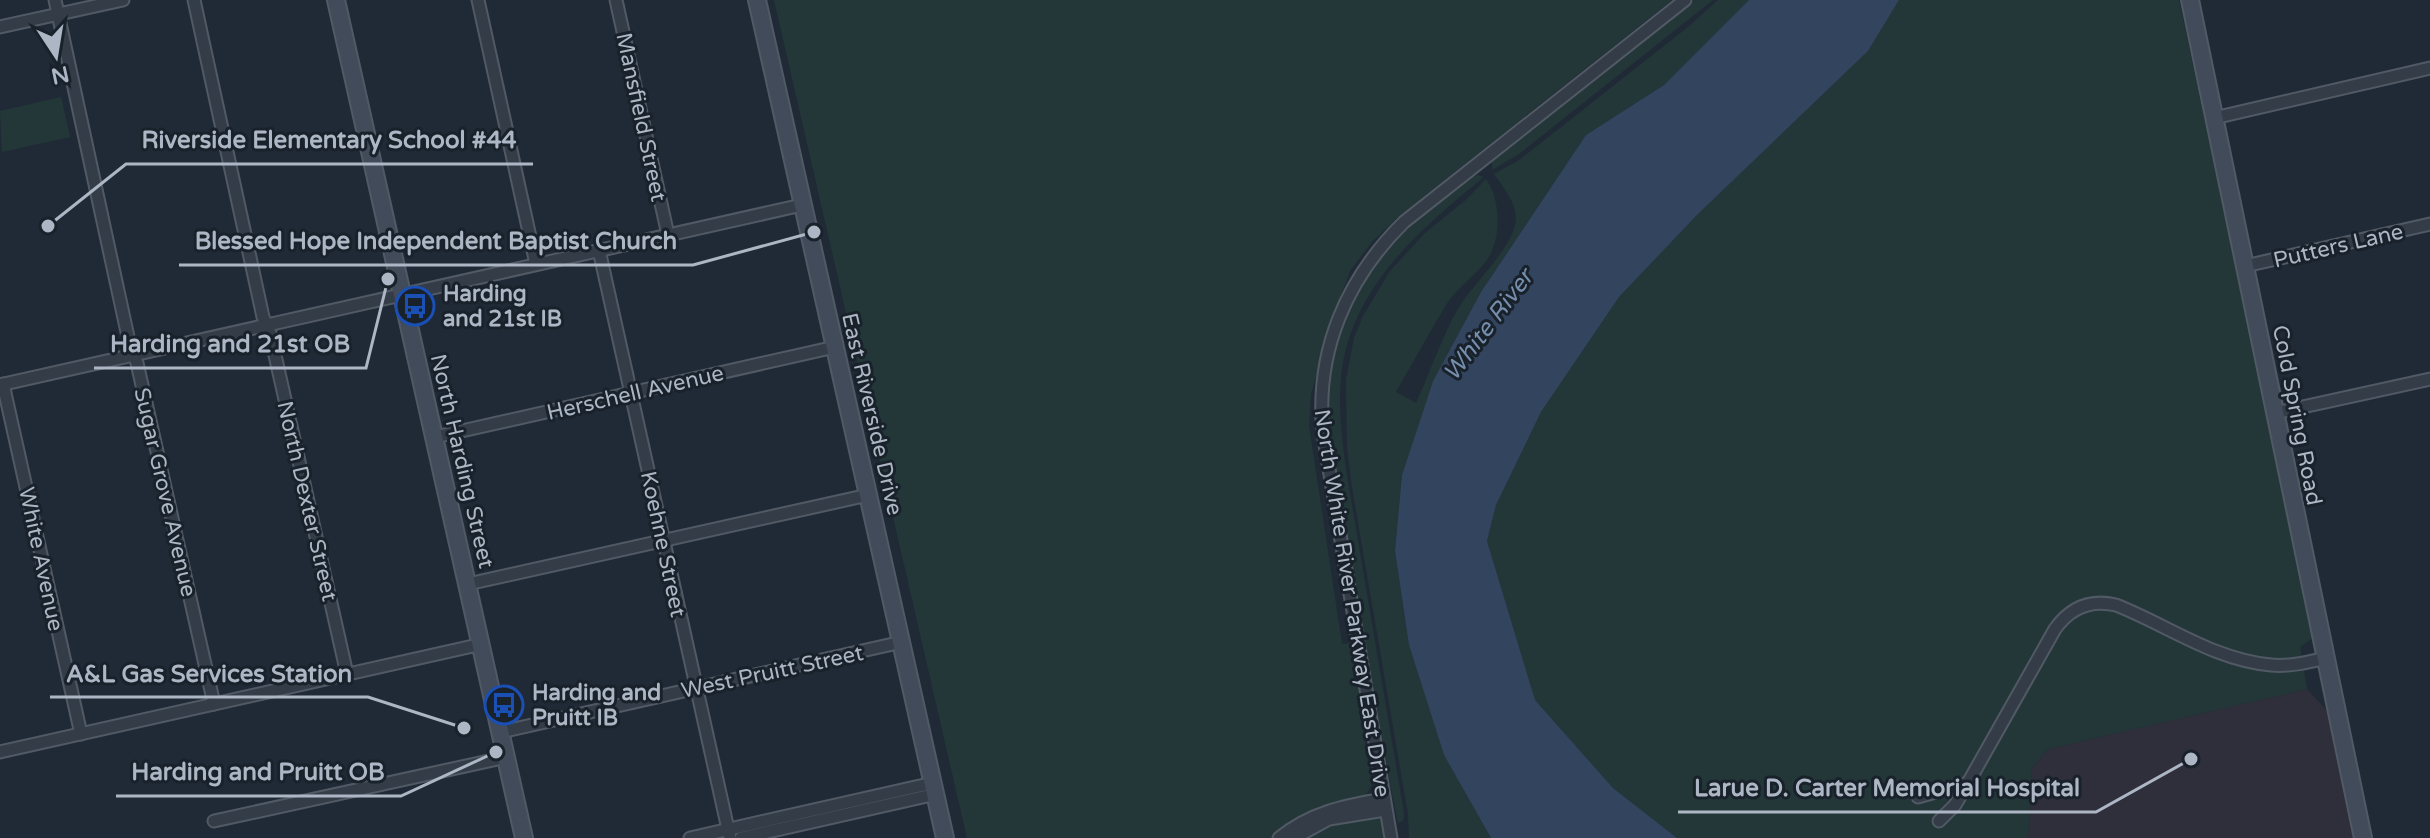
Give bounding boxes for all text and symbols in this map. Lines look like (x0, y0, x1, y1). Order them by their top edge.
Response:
north arrow (16, 16, 96, 96)
street label: Mansfield Street (610, 30, 672, 204)
text: N (49, 60, 71, 89)
callout: Riverside Elementary School #44 (126, 116, 533, 164)
text: Riverside Elementary School #44 (141, 126, 517, 155)
callout: Blessed Hope Independent Baptist Church (179, 217, 693, 265)
street label: Putters Lane (2271, 218, 2406, 274)
text: Blessed Hope Independent Baptist Church (195, 227, 677, 256)
water label: White River (1437, 262, 1541, 387)
place label: Harding and 21st IB (443, 281, 562, 332)
bus stop icon: Harding and 21st IB (394, 285, 436, 327)
street label: East Riverside Drive (836, 311, 908, 518)
callout: Harding and 21st OB (94, 320, 366, 368)
street label: Cold Spring Road (2267, 323, 2327, 507)
text: Harding and 21st OB (110, 330, 350, 359)
street label: North Harding Street (425, 352, 499, 571)
street label: Herschell Avenue (544, 360, 726, 426)
street label: Sugar Grove Avenue (128, 385, 202, 599)
street label: North Dexter Street (271, 399, 343, 604)
street label: North White River Parkway East Drive (1308, 407, 1396, 799)
street label: Koehne Street (635, 469, 691, 620)
street label: White Avenue (13, 485, 69, 633)
street label: West Pruitt Street (679, 640, 866, 704)
callout: A&L Gas Services Station (50, 649, 368, 697)
text: A&L Gas Services Station (66, 660, 352, 689)
place label: Harding and Pruitt IB (532, 680, 661, 731)
bus stop icon: Harding and Pruitt IB (483, 684, 525, 726)
callout: Harding and Pruitt OB (116, 748, 401, 796)
text: Harding and Pruitt OB (131, 758, 385, 787)
callout: Larue D. Carter Memorial Hospital (1678, 764, 2096, 812)
text: Larue D. Carter Memorial Hospital (1694, 774, 2080, 803)

